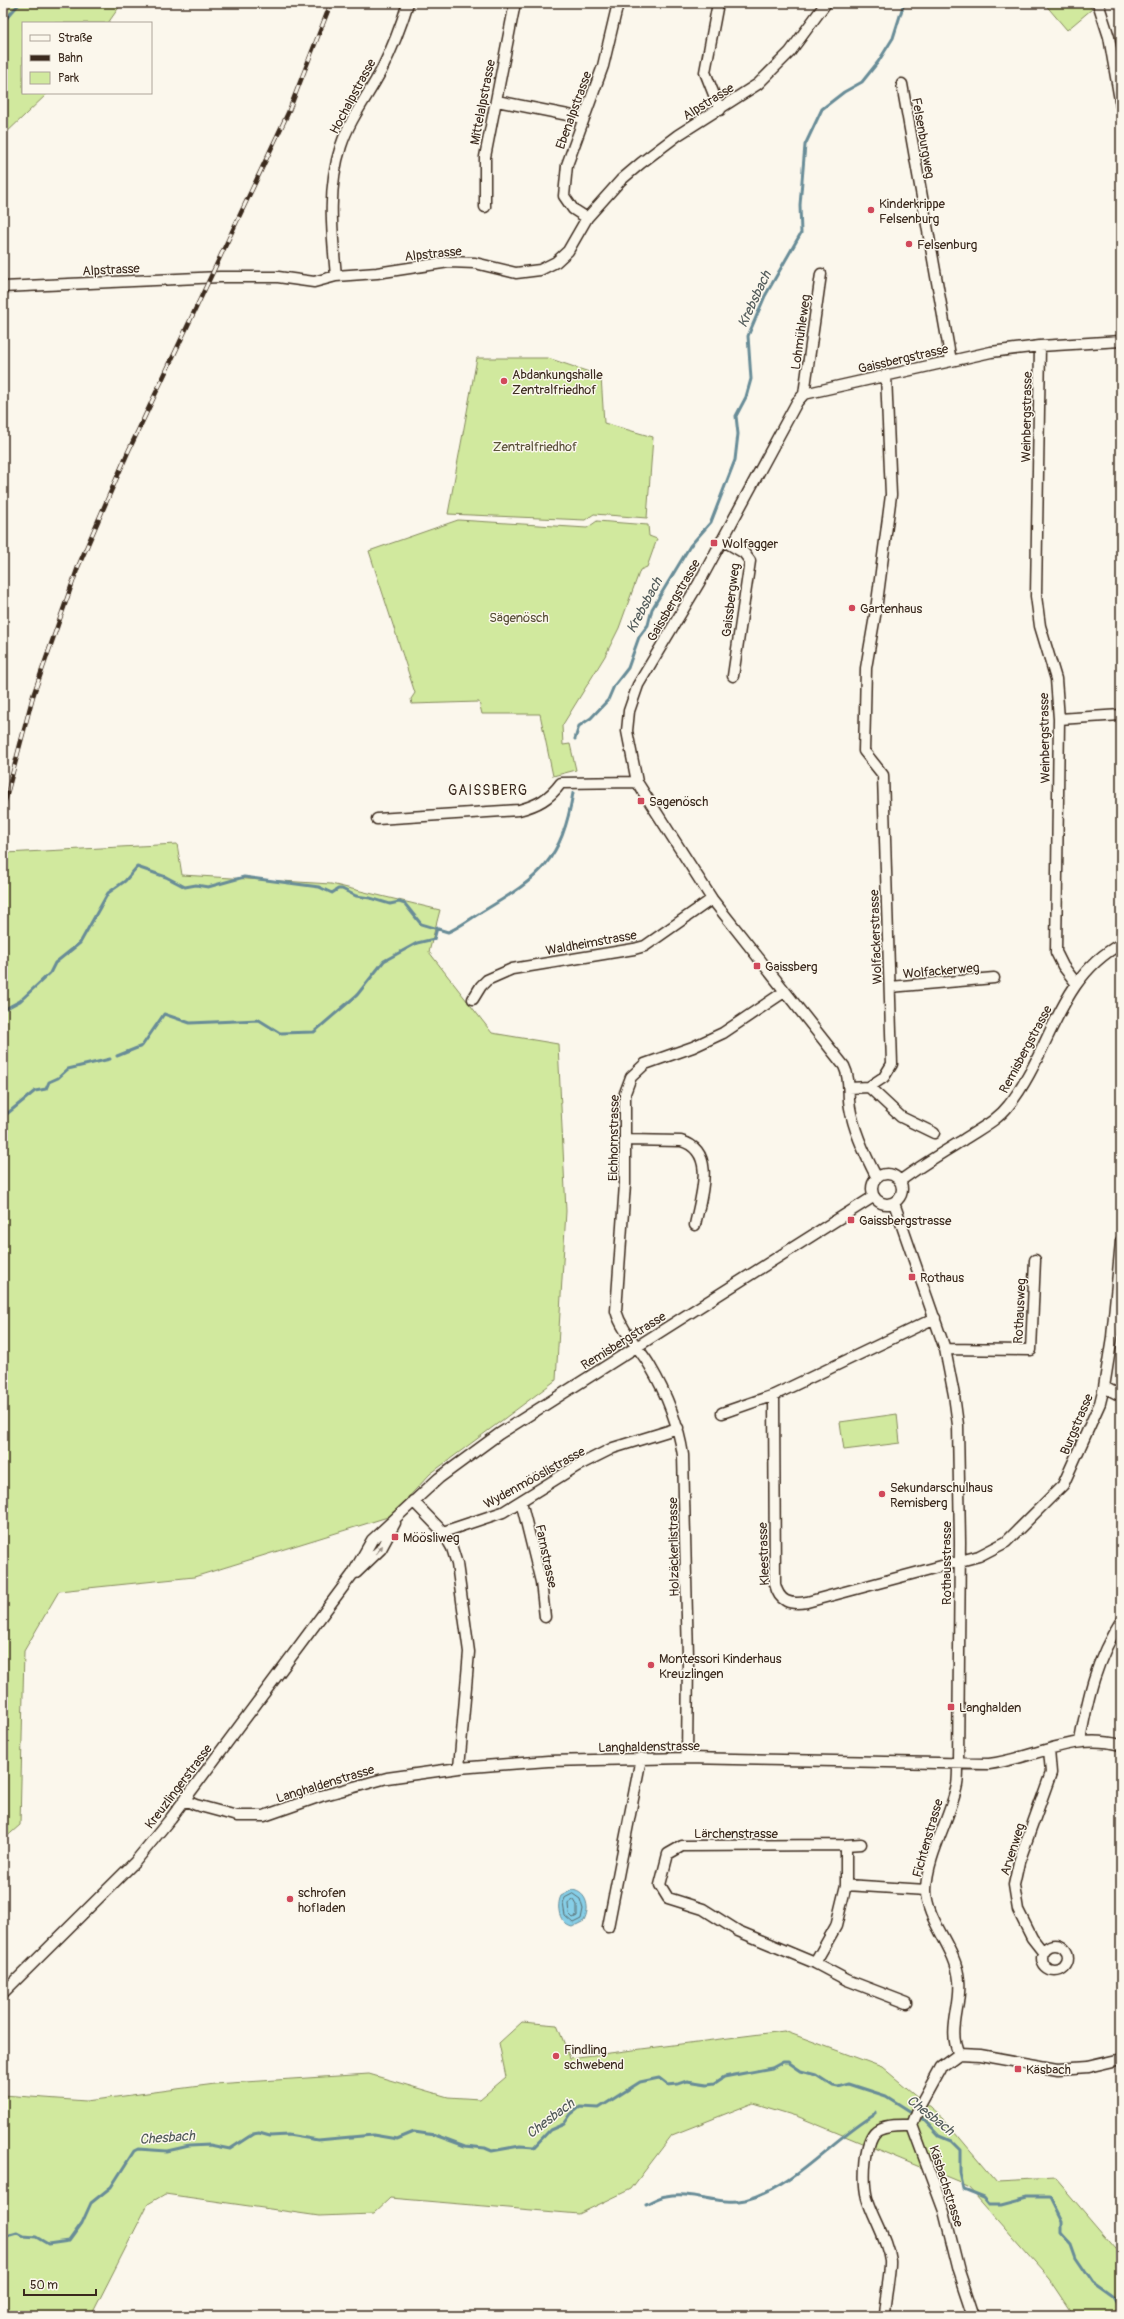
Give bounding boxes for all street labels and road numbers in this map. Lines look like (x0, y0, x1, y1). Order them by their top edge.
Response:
street label: Hochalpstrasse (326, 56, 380, 137)
street label: Mittelalpstrasse (467, 58, 499, 146)
street label: Ebenalpstrasse (552, 69, 596, 151)
street label: Alpstrasse (680, 80, 738, 124)
street label: Felsenburgweg (908, 96, 938, 180)
street label: Alpstrasse (404, 243, 463, 265)
street label: Alpstrasse (82, 260, 141, 279)
street label: Lohmühleweg (788, 293, 814, 371)
street label: Gaissbergstrasse (856, 341, 951, 377)
street label: Weinbergstrasse (1018, 371, 1036, 463)
street label: Gaissbergstrasse (644, 556, 704, 644)
street label: Gaissbergweg (719, 562, 744, 638)
street label: Weinbergstrasse (1036, 692, 1054, 784)
street label: Wolfackerstrasse (866, 889, 886, 985)
street label: Waldheimstrasse (544, 927, 639, 959)
street label: Wolfackerweg (902, 960, 980, 982)
street label: Remisbergstrasse (996, 1002, 1056, 1096)
street label: Eichhornstrasse (605, 1094, 623, 1181)
street label: Rothausweg (1010, 1277, 1030, 1344)
street label: Remisbergstrasse (578, 1308, 669, 1373)
street label: Burgstrasse (1057, 1391, 1097, 1457)
street label: Wydenmööslistrasse (481, 1443, 588, 1512)
street label: Holzäckerlistrasse (665, 1497, 683, 1597)
street label: Kleestrasse (755, 1521, 773, 1586)
street label: Rothausstrasse (939, 1521, 955, 1605)
street label: Farnstrasse (531, 1523, 561, 1590)
street label: Langhaldenstrasse (598, 1738, 701, 1756)
street label: Kreuzlingerstrasse (142, 1741, 216, 1832)
street label: Langhaldenstrasse (274, 1761, 377, 1806)
street label: Fichtenstrasse (909, 1797, 947, 1879)
street label: Arvenweg (997, 1821, 1029, 1878)
street label: Lärchenstrasse (694, 1826, 779, 1842)
street label: Käsbachstrasse (925, 2144, 967, 2230)

